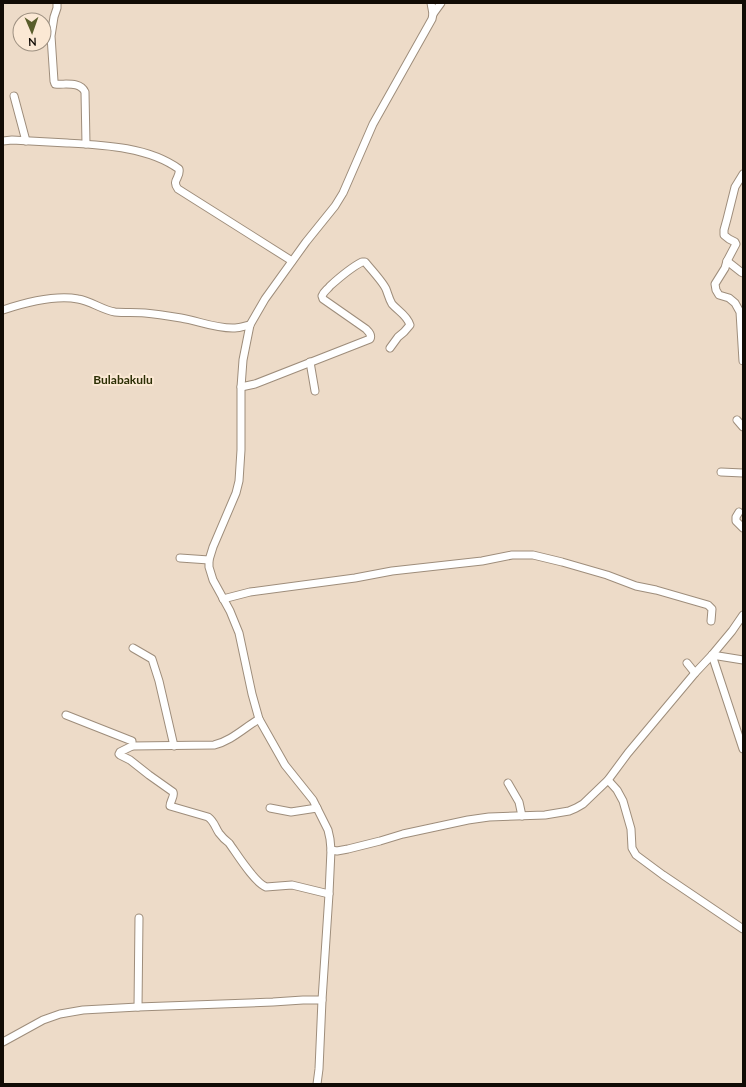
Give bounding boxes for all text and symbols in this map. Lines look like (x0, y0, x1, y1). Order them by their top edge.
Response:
north arrow (12, 12, 52, 52)
text: N (28, 36, 37, 49)
district label: Bulabakulu (93, 372, 153, 387)

